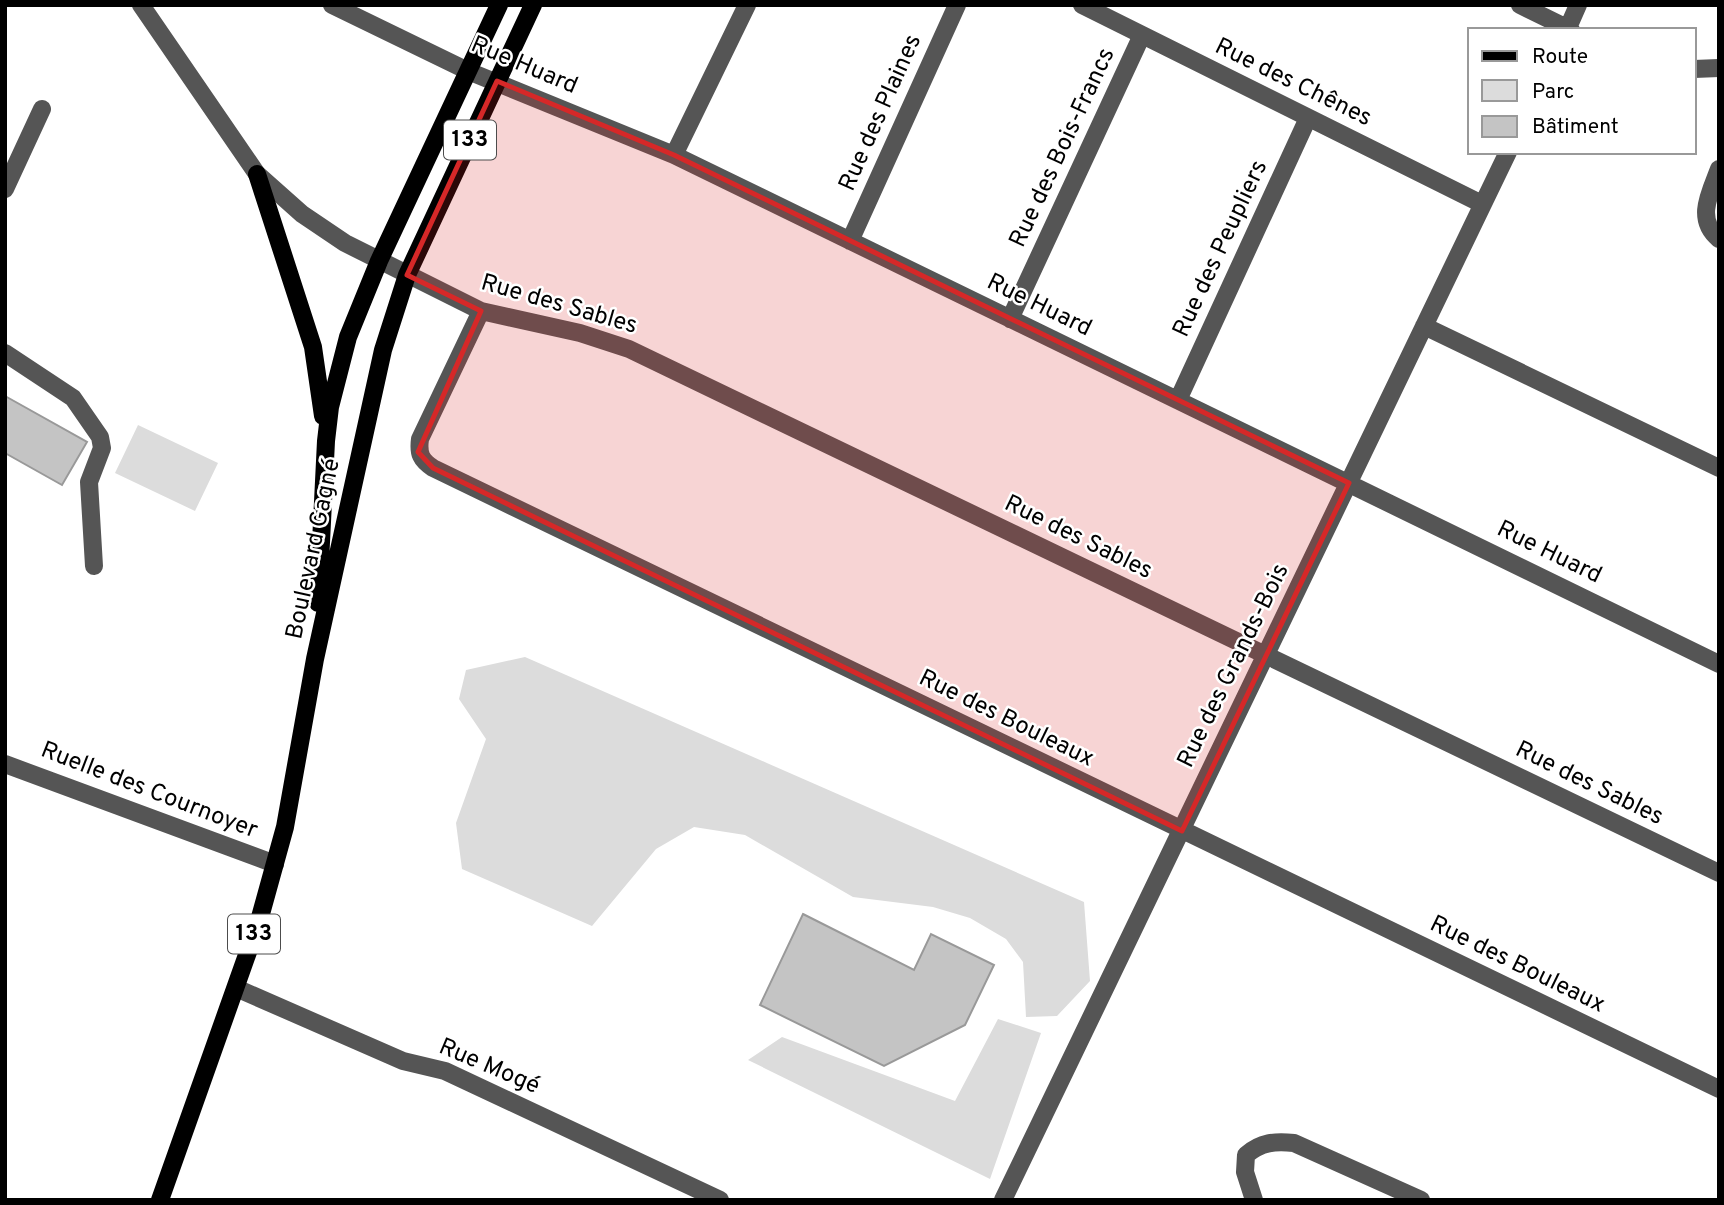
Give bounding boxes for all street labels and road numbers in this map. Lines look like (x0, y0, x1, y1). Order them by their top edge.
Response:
street label: Rue Huard (466, 30, 582, 102)
street label: Rue des Plaines (833, 30, 929, 196)
street label: Rue des Chênes (1210, 32, 1376, 134)
street label: Rue des Bois-Francs (1004, 43, 1122, 253)
road number: 133 (444, 120, 496, 160)
street label: Rue des Peupliers (1167, 156, 1275, 342)
street label: Rue des Sables (477, 268, 641, 342)
street label: Rue Huard (982, 268, 1096, 344)
street label: Boulevard Gagné (280, 456, 348, 642)
street label: Rue des Sables (999, 489, 1157, 587)
street label: Rue Huard (1492, 515, 1606, 591)
street label: Rue des Grands-Bois (1172, 559, 1296, 773)
street label: Rue des Bouleaux (913, 664, 1099, 774)
street label: Rue des Sables (1510, 735, 1668, 833)
street label: Ruelle des Cournoyer (36, 736, 262, 846)
street label: Rue des Bouleaux (1424, 910, 1610, 1020)
road number: 133 (228, 914, 280, 953)
street label: Rue Mogé (434, 1032, 544, 1102)

